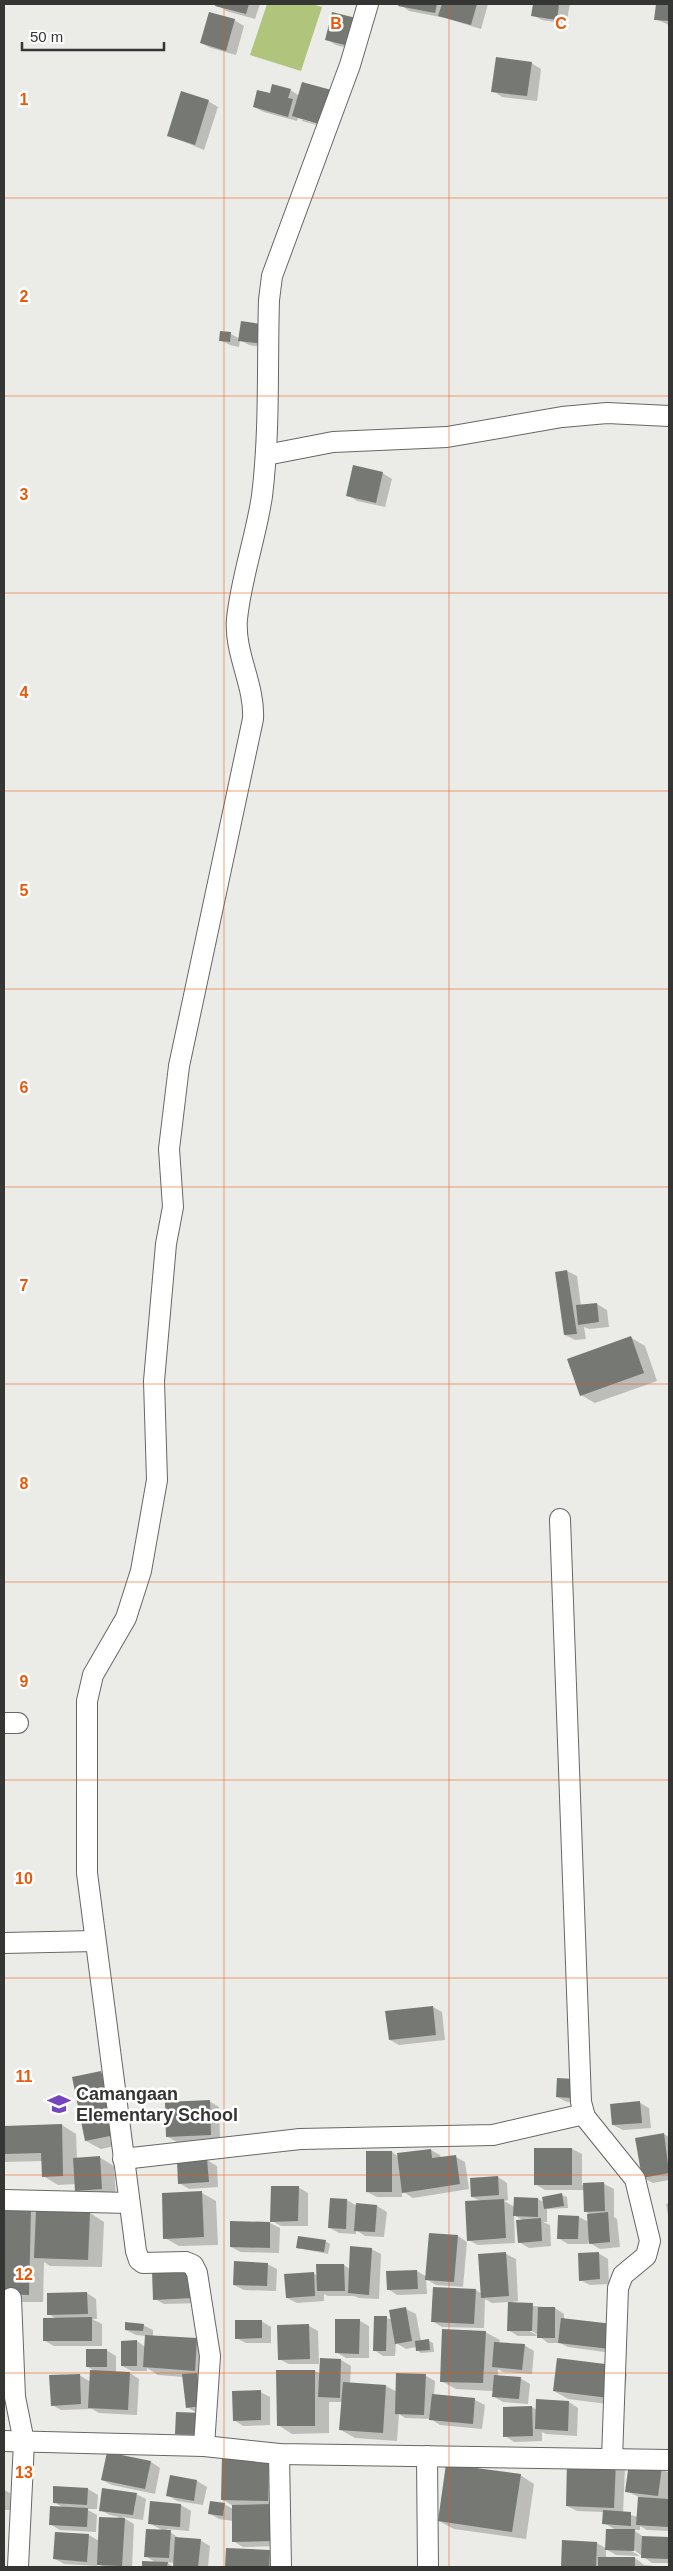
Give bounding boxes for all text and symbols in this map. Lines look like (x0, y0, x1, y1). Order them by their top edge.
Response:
text: B (330, 15, 342, 32)
text: C (555, 15, 567, 32)
scale bar (22, 20, 165, 52)
text: 50 m (30, 28, 63, 45)
text: 1 (20, 91, 29, 108)
text: 2 (20, 288, 29, 305)
text: 3 (20, 486, 29, 503)
text: 4 (20, 684, 29, 701)
text: 5 (20, 882, 29, 899)
text: 6 (20, 1079, 29, 1096)
text: 7 (20, 1277, 29, 1294)
text: 8 (20, 1475, 29, 1492)
text: 9 (20, 1673, 29, 1690)
text: 10 (15, 1870, 33, 1887)
text: 11 (16, 2068, 33, 2085)
place label: Camangaan Elementary School (76, 2084, 238, 2125)
school or university icon: Camangaan Elementary School (46, 2091, 72, 2117)
text: 12 (15, 2266, 33, 2283)
text: 13 (15, 2464, 33, 2481)

